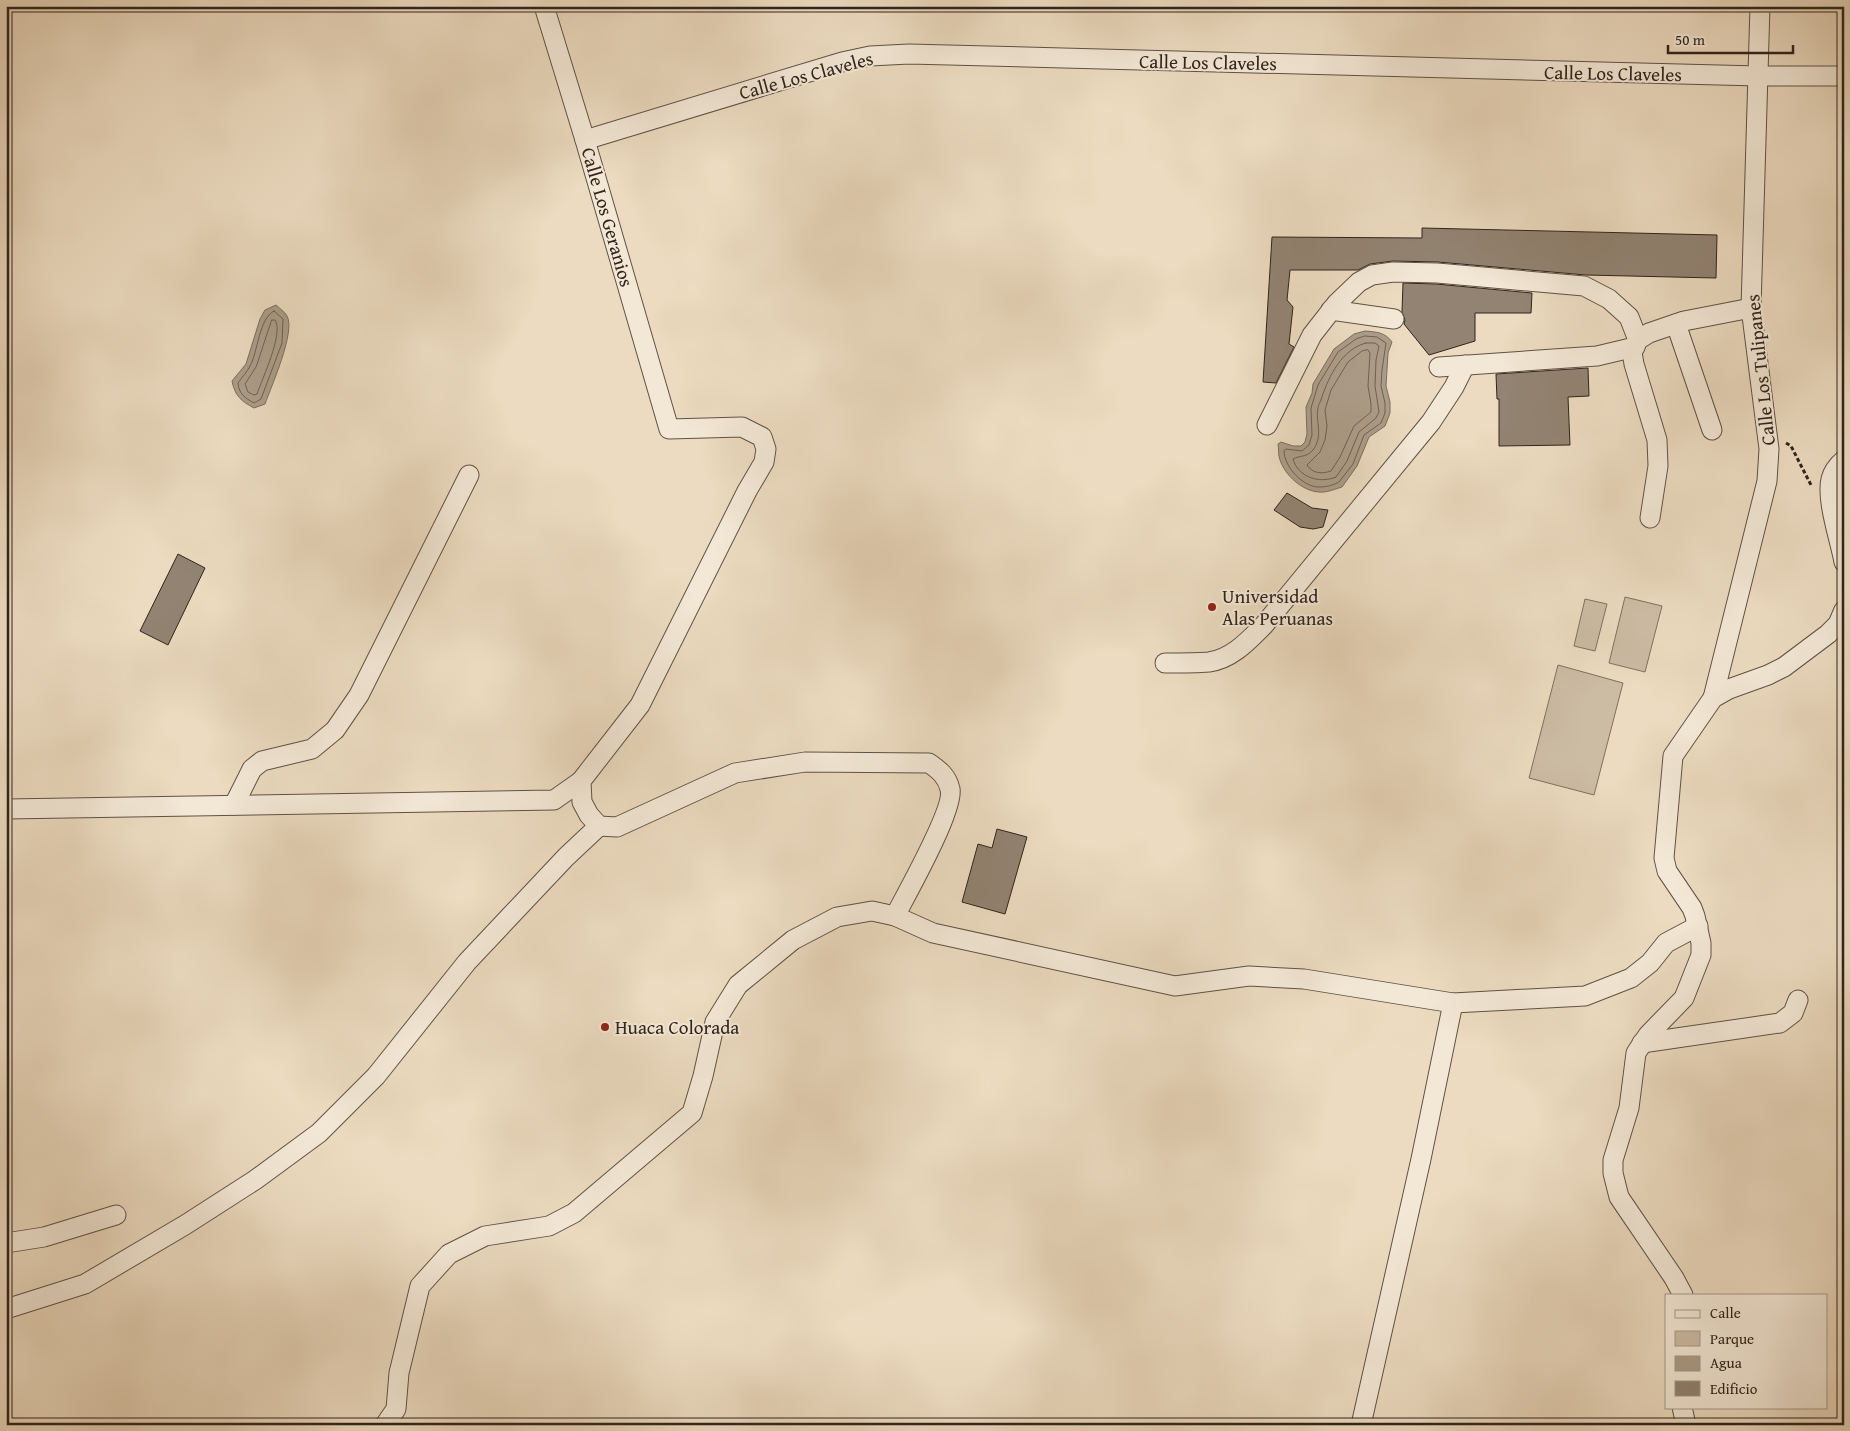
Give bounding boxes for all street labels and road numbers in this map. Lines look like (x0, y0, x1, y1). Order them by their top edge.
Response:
street label: Calle Los Claveles (736, 44, 876, 106)
street label: Calle Los Claveles (1139, 47, 1277, 77)
street label: Calle Los Claveles (1544, 58, 1682, 88)
street label: Calle Los Geranios (575, 144, 641, 290)
street label: Calle Los Tulipanes (1738, 293, 1782, 447)

